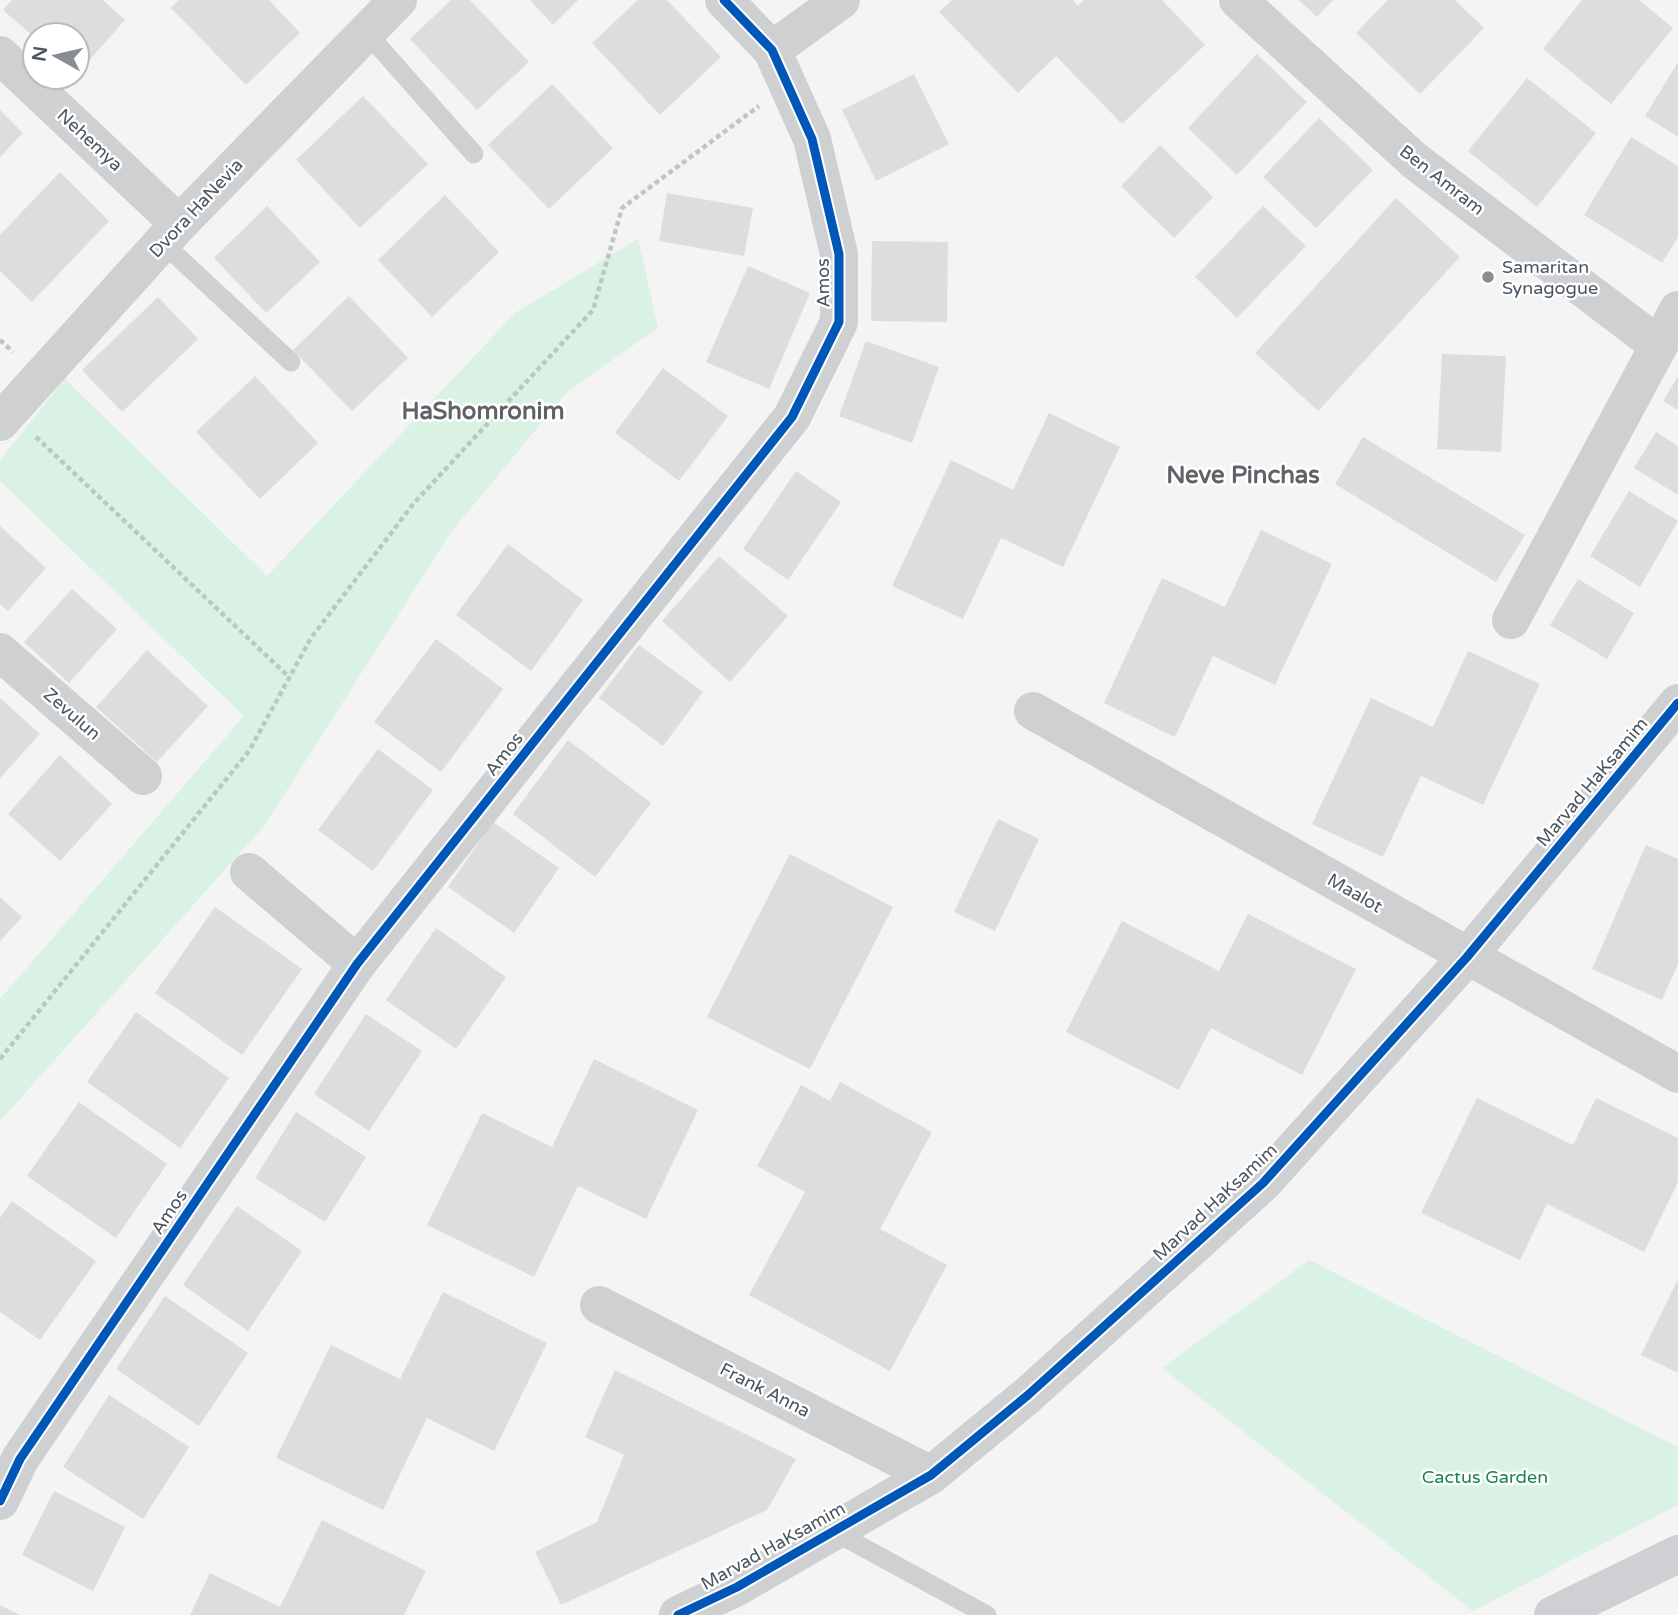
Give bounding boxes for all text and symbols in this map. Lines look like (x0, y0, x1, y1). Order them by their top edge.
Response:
north arrow (21, 21, 91, 91)
text: N (28, 45, 52, 63)
street label: Nehemya (53, 104, 127, 176)
street label: Ben Amram (1395, 140, 1489, 220)
street label: Dvora HaNevia (144, 154, 248, 262)
place label: Samaritan Synagogue (1502, 256, 1598, 299)
street label: Amos (812, 258, 834, 308)
marker: Samaritan Synagogue (1480, 269, 1496, 285)
district label: HaShomronim (401, 397, 565, 426)
district label: Neve Pinchas (1166, 461, 1320, 490)
street label: Zevulun (39, 683, 105, 745)
street label: Marvad HaKsamim (1532, 713, 1652, 851)
street label: Amos (480, 728, 528, 780)
street label: Maalot (1324, 869, 1387, 918)
street label: Marvad HaKsamim (1148, 1139, 1282, 1265)
street label: Amos (146, 1185, 192, 1239)
street label: Frank Anna (716, 1358, 814, 1422)
park label: Cactus Garden (1422, 1466, 1548, 1488)
street label: Marvad HaKsamim (697, 1497, 849, 1595)

